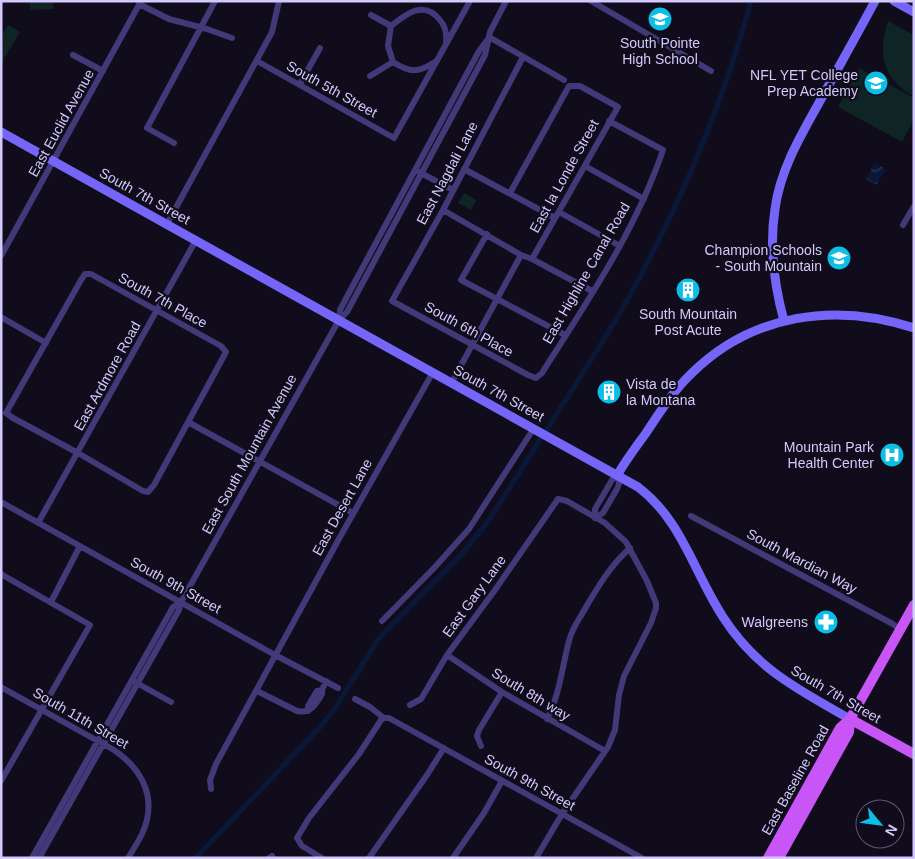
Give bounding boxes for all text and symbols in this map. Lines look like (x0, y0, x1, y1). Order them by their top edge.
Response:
school or university icon: South Pointe High School (647, 6, 673, 32)
place label: South Pointe High School (620, 35, 700, 67)
street label: South 5th Street (284, 57, 380, 121)
street label: East Euclid Avenue (25, 66, 97, 180)
place label: NFL YET College Prep Academy (750, 67, 858, 99)
school or university icon: NFL YET College Prep Academy (863, 70, 889, 96)
street label: East la Londe Street (526, 117, 602, 235)
street label: East Nagdali Lane (413, 119, 481, 227)
street label: South 7th Street (97, 164, 193, 228)
street label: East Highline Canal Road (539, 200, 633, 346)
place label: Champion Schools - South Mountain (704, 242, 822, 274)
school or university icon: Champion Schools - South Mountain (826, 245, 852, 271)
street label: South 7th Place (116, 269, 210, 331)
building icon: South Mountain Post Acute (675, 277, 701, 303)
street label: South 6th Place (422, 298, 516, 360)
place label: South Mountain Post Acute (639, 306, 737, 338)
street label: East Ardmore Road (70, 319, 144, 433)
street label: South 7th Street (451, 361, 547, 425)
street label: East South Mountain Avenue (198, 371, 300, 537)
place label: Vista de la Montana (626, 376, 695, 408)
building icon: Vista de la Montana (596, 379, 622, 405)
place label: Mountain Park Health Center (784, 439, 875, 471)
hospital icon: Mountain Park Health Center (879, 442, 905, 468)
street label: East Desert Lane (309, 456, 375, 558)
street label: South Mardian Way (744, 525, 860, 597)
street label: East Gary Lane (439, 552, 509, 640)
street label: South 9th Street (128, 553, 224, 617)
pharmacy icon: Walgreens (813, 609, 839, 635)
place label: Walgreens (742, 614, 808, 630)
street label: South 7th Street (788, 662, 884, 726)
street label: South 8th way (489, 664, 573, 724)
street label: South 11th Street (30, 684, 132, 752)
street label: East Baseline Road (758, 722, 832, 838)
street label: South 9th Street (482, 750, 578, 814)
north arrow (855, 799, 905, 849)
text: N (882, 822, 901, 839)

